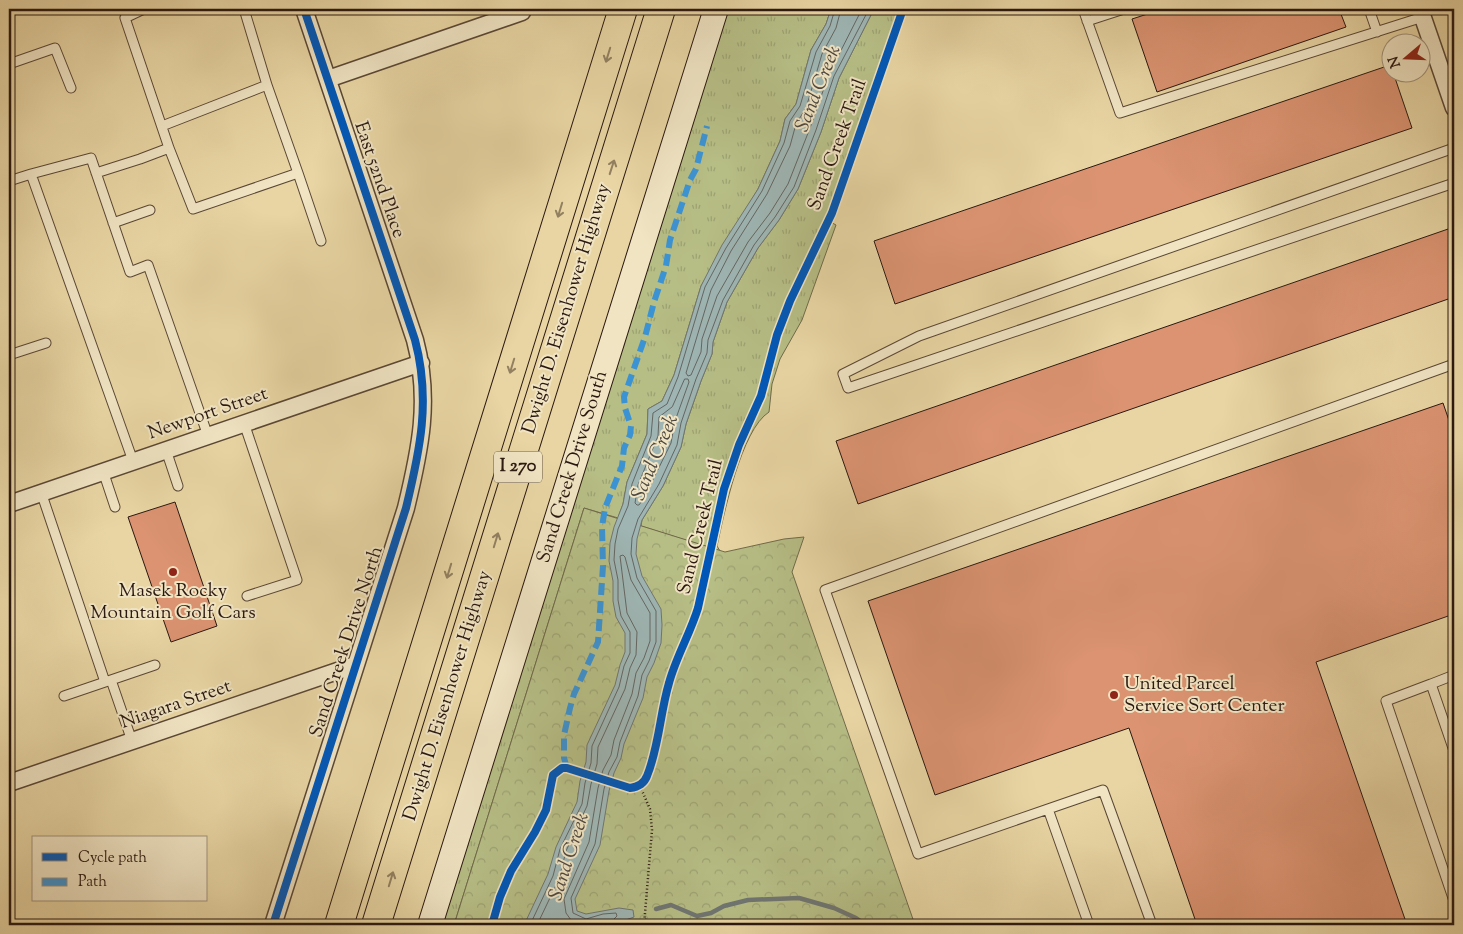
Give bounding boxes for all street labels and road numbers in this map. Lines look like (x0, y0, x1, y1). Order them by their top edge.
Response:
street label: Sand Creek Trail (802, 75, 874, 215)
street label: East 52nd Place (346, 118, 412, 242)
street label: Dwight D. Eisenhower Highway (516, 180, 618, 437)
street label: Sand Creek Drive South (531, 367, 615, 567)
street label: Newport Street (144, 381, 272, 447)
road number: I 270 (494, 452, 542, 482)
street label: Sand Creek Trail (671, 457, 731, 597)
street label: Sand Creek Drive North (303, 543, 391, 741)
street label: Dwight D. Eisenhower Highway (397, 567, 499, 824)
street label: Niagara Street (117, 673, 236, 737)

